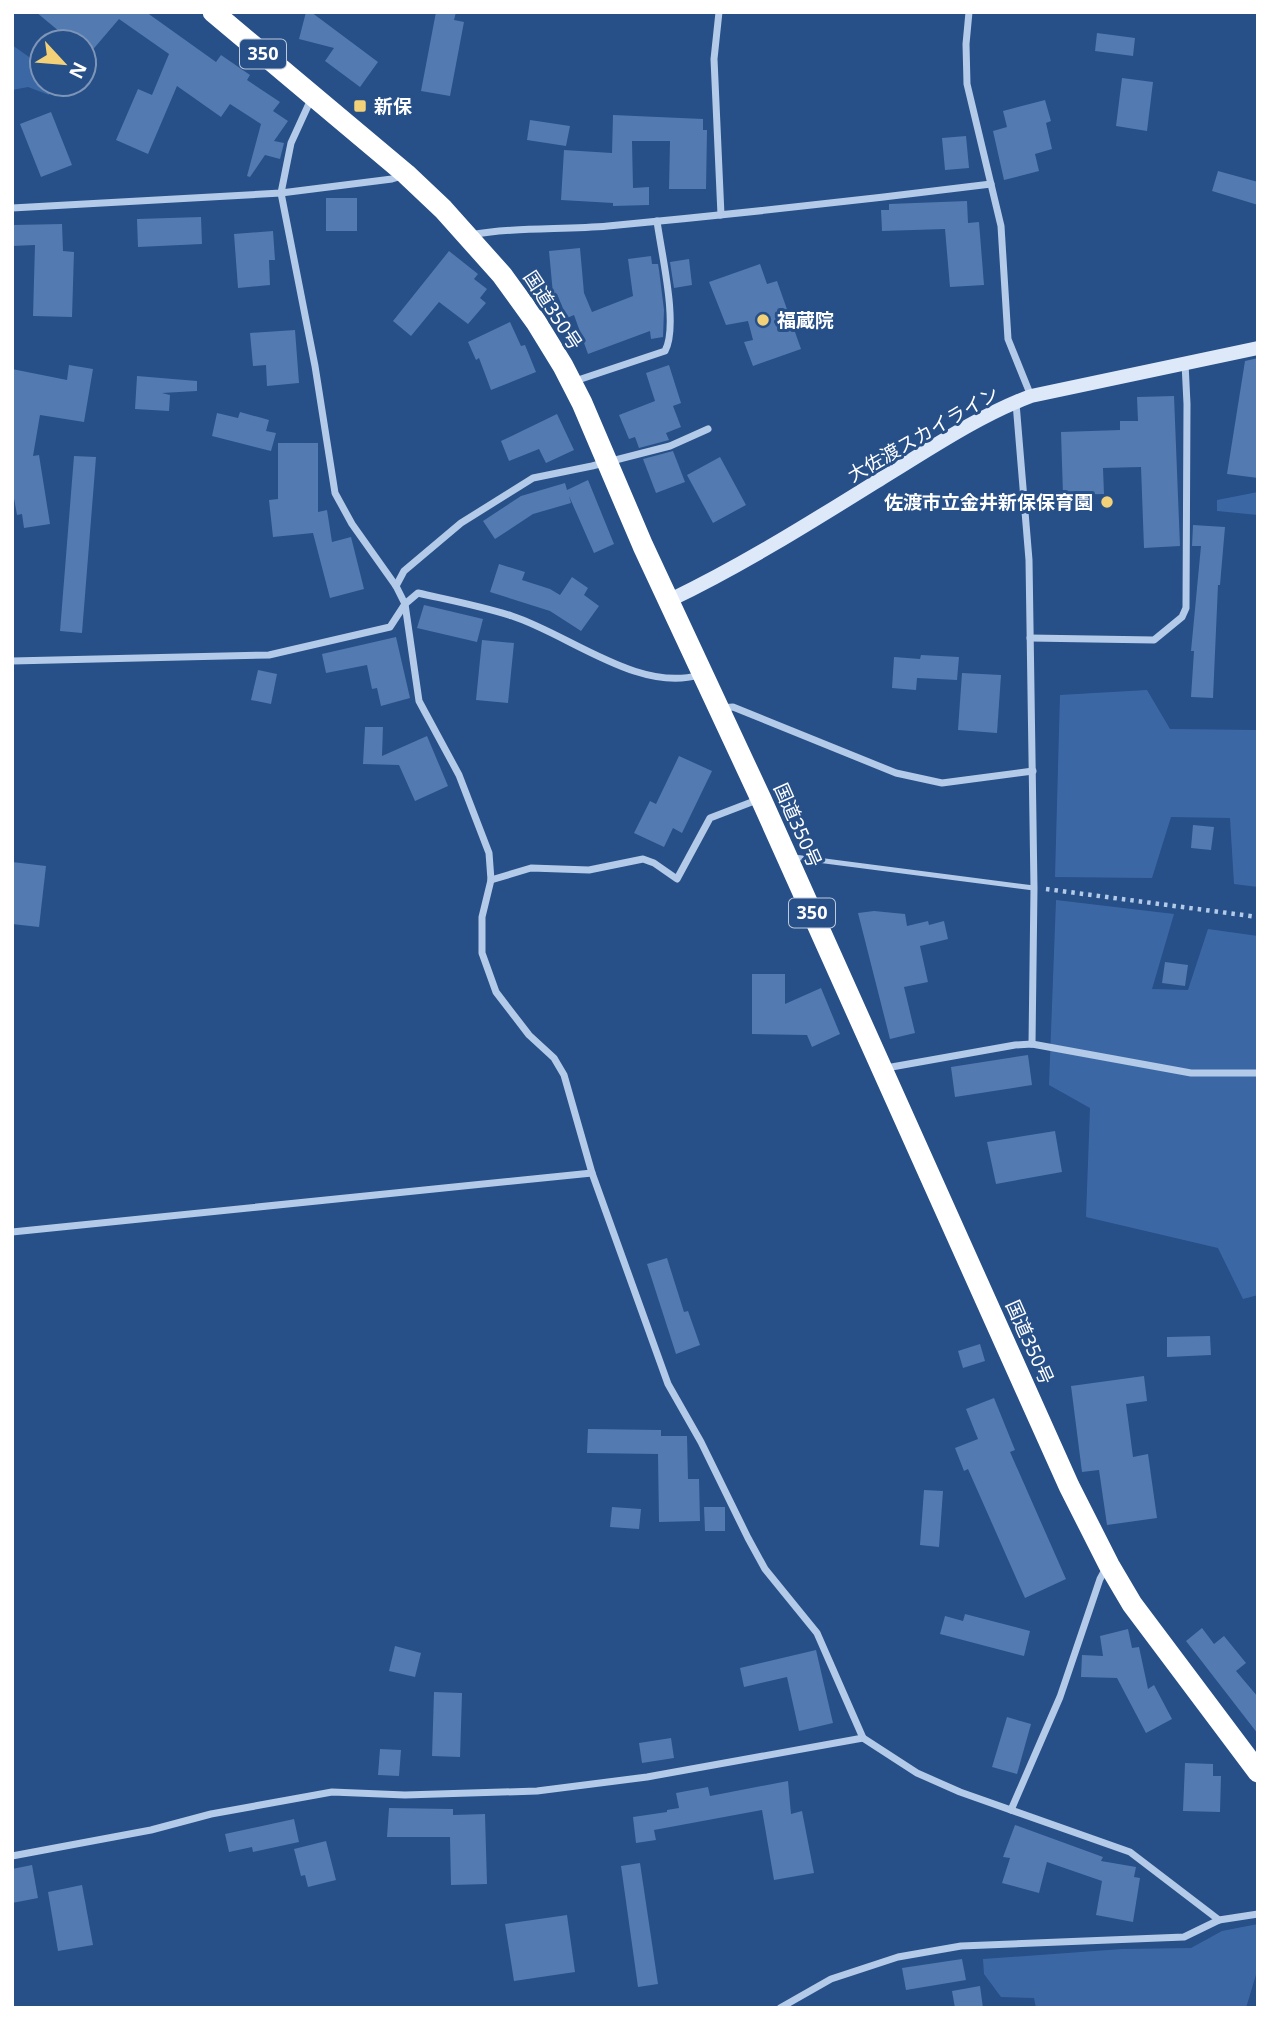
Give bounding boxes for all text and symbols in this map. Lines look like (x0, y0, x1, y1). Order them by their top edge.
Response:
north arrow (28, 28, 98, 98)
road number: 350 (240, 40, 286, 68)
text: N (63, 58, 93, 83)
place label: 新保 (374, 93, 412, 119)
marker: 新保 (352, 98, 368, 114)
street label: 国道350号 (518, 265, 588, 355)
place label: 福蔵院 (777, 307, 834, 333)
marker: 福蔵院 (755, 312, 771, 328)
street label: 大佐渡スカイライン (842, 380, 1004, 488)
place label: 佐渡市立金井新保保育園 (884, 489, 1093, 515)
marker: 佐渡市立金井新保保育園 (1099, 494, 1115, 510)
street label: 国道350号 (768, 779, 828, 871)
road number: 350 (789, 898, 835, 928)
street label: 国道350号 (1000, 1296, 1060, 1388)

